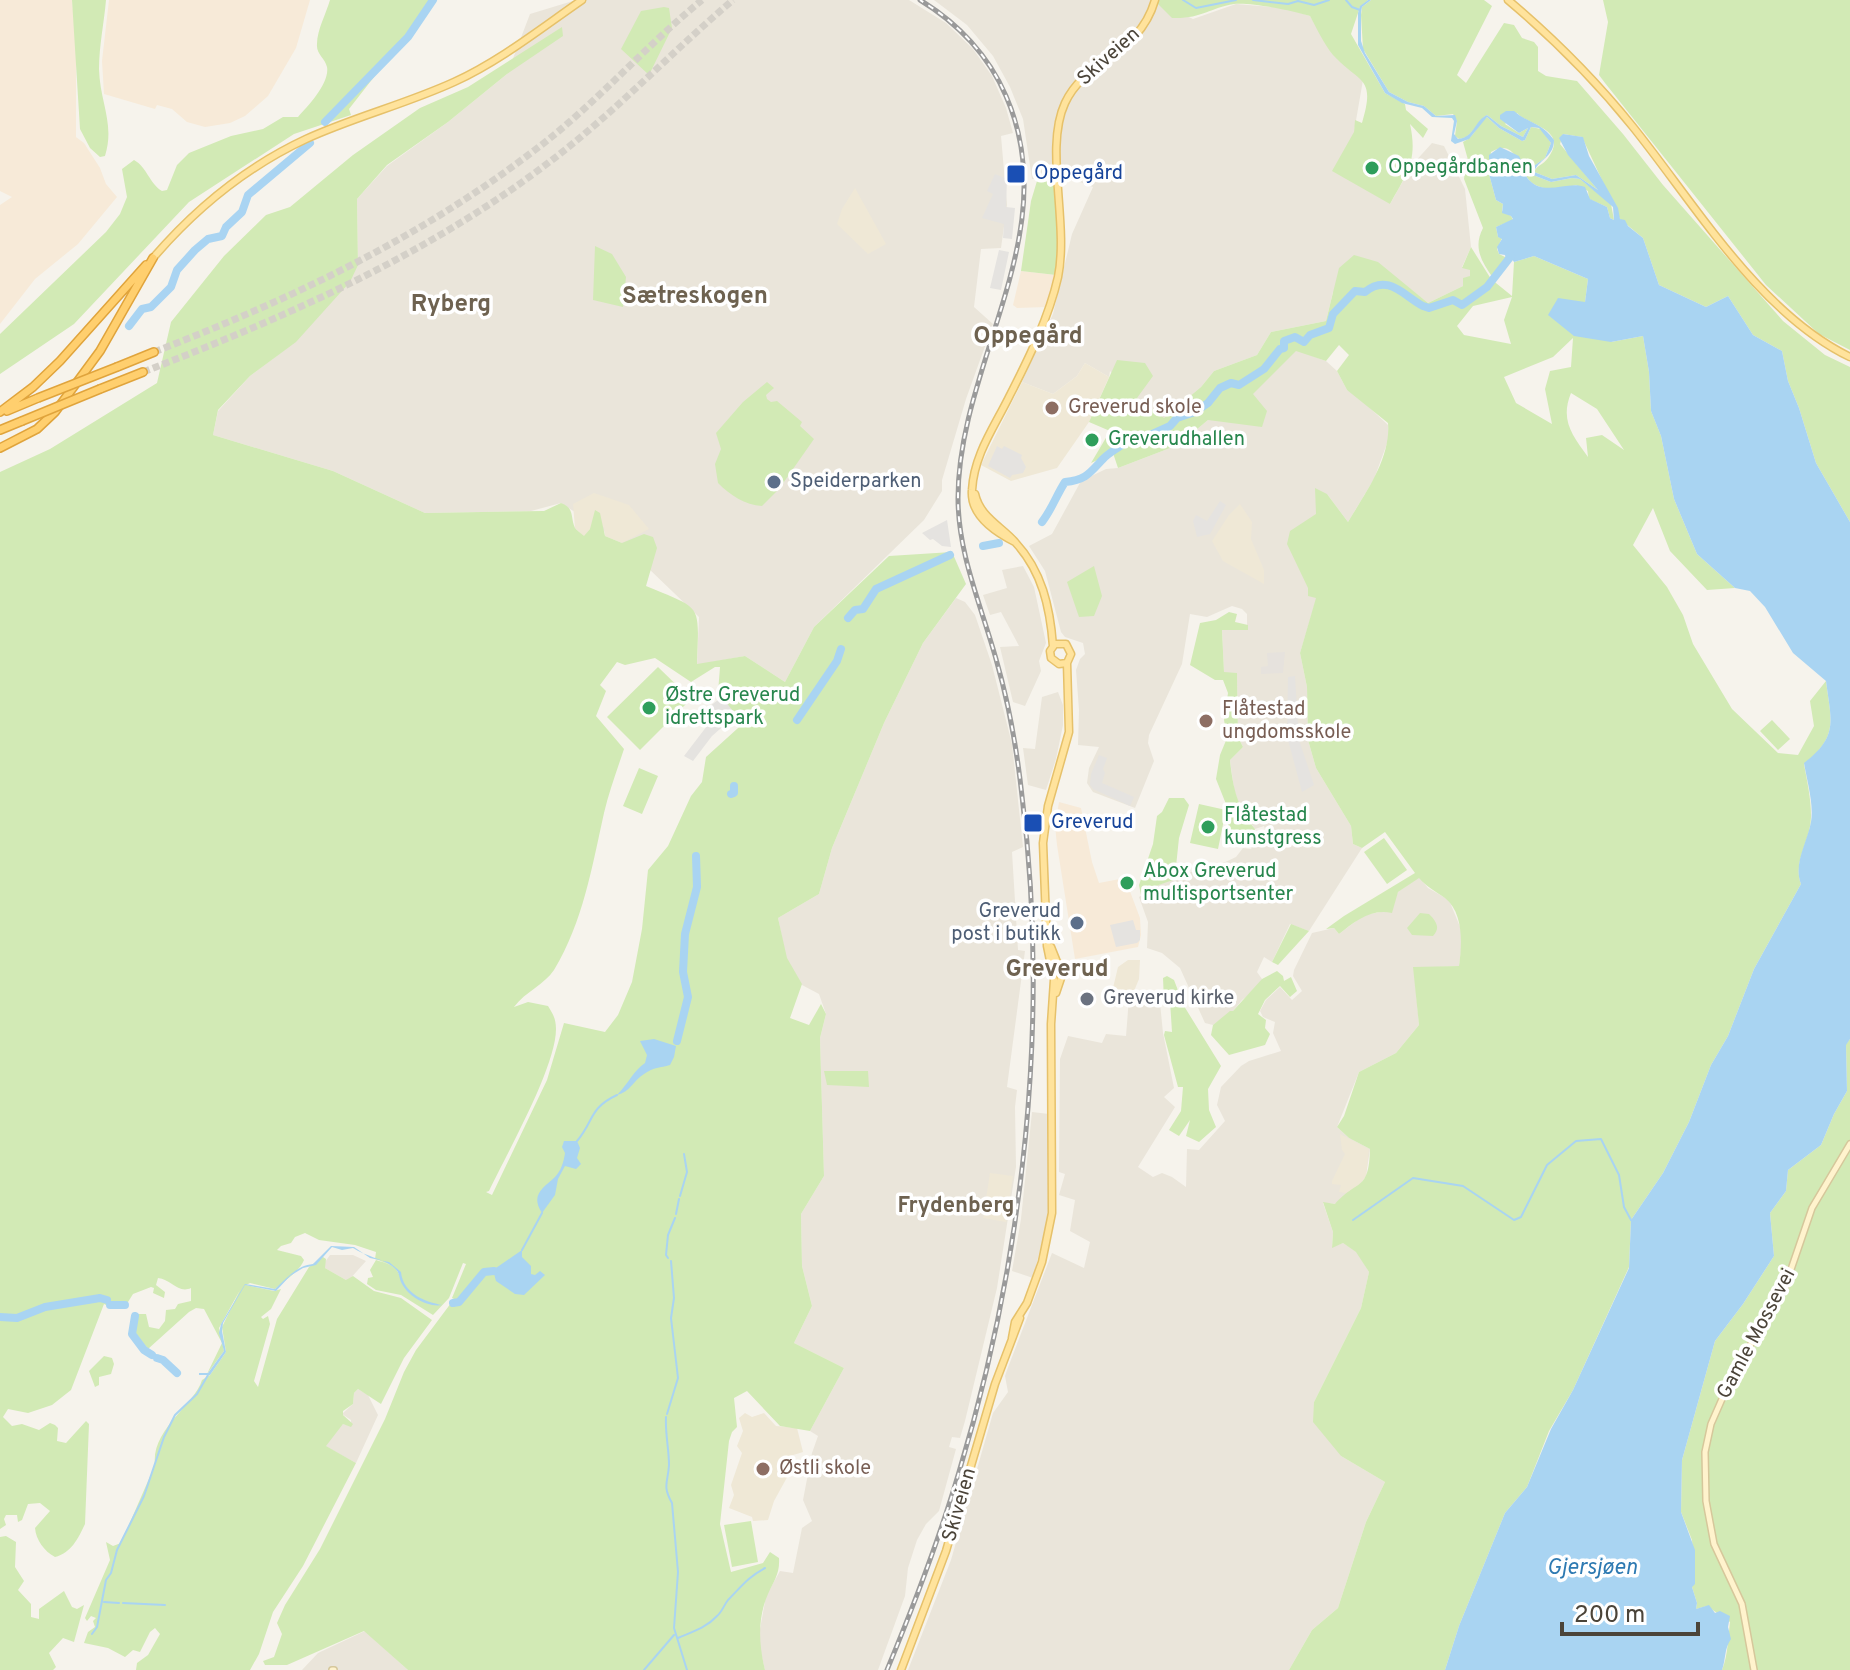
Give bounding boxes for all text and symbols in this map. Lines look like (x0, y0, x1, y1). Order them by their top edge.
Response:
street label: Skiveien (1072, 22, 1146, 92)
place label: Oppegårdbanen (1388, 155, 1533, 181)
marker: Oppegårdbanen (1363, 159, 1381, 177)
place label: Oppegård (1034, 161, 1123, 187)
marker: Oppegård (1005, 163, 1027, 185)
district label: Sætreskogen (622, 282, 768, 312)
district label: Ryberg (411, 290, 491, 320)
district label: Oppegård (973, 322, 1083, 352)
place label: Greverud skole (1068, 395, 1202, 421)
marker: Greverud skole (1043, 399, 1061, 417)
place label: Greverudhallen (1108, 427, 1245, 453)
marker: Greverudhallen (1083, 431, 1101, 449)
place label: Speiderparken (790, 469, 922, 495)
marker: Speiderparken (765, 473, 783, 491)
place label: Østre Greverud idrettspark (665, 683, 800, 732)
place label: Flåtestad ungdomsskole (1222, 697, 1351, 746)
marker: Østre Greverud idrettspark (640, 699, 658, 717)
marker: Flåtestad ungdomsskole (1197, 712, 1215, 730)
place label: Flåtestad kunstgress (1224, 803, 1322, 852)
place label: Greverud (1051, 810, 1133, 836)
marker: Greverud (1022, 812, 1044, 834)
marker: Flåtestad kunstgress (1199, 818, 1217, 836)
place label: Abox Greverud multisportsenter (1143, 859, 1294, 908)
marker: Abox Greverud multisportsenter (1118, 874, 1136, 892)
place label: Greverud post i butikk (951, 899, 1061, 948)
marker: Greverud post i butikk (1068, 914, 1086, 932)
district label: Greverud (1005, 955, 1109, 985)
place label: Greverud kirke (1103, 986, 1234, 1012)
marker: Greverud kirke (1078, 990, 1096, 1008)
district label: Frydenberg (898, 1193, 1015, 1220)
street label: Gamle Mossevei (1712, 1264, 1802, 1404)
place label: Østli skole (779, 1456, 871, 1482)
marker: Østli skole (754, 1460, 772, 1478)
street label: Skiveien (937, 1465, 983, 1545)
water label: Gjersjøen (1547, 1555, 1637, 1582)
scale bar (1562, 1586, 1698, 1636)
text: 200 m (1574, 1601, 1645, 1631)

